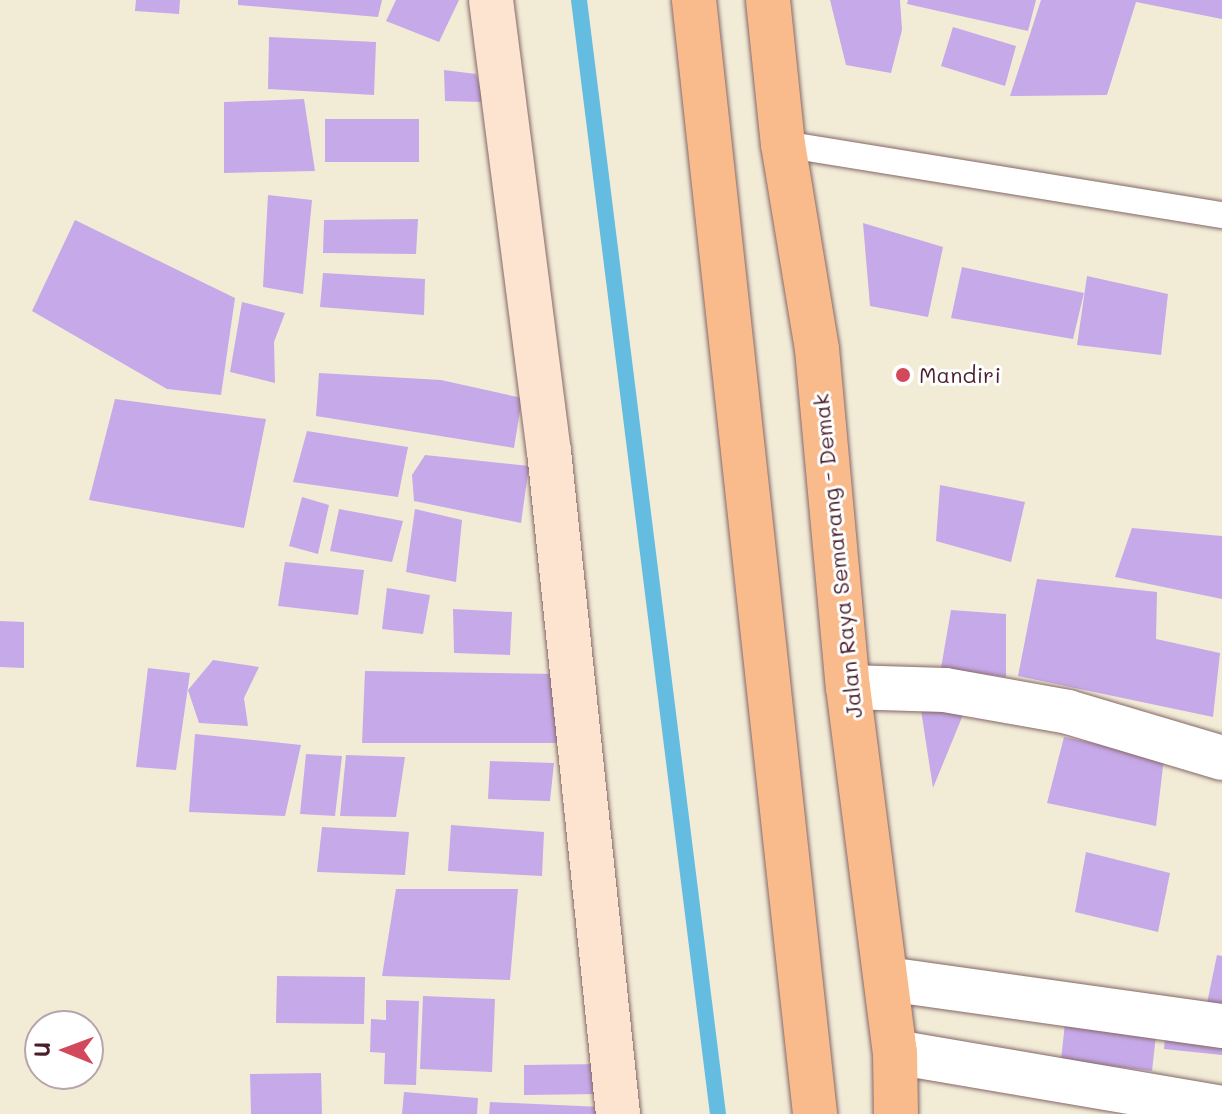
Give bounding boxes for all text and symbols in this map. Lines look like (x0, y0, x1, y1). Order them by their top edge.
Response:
place label: Mandiri (919, 362, 1001, 388)
marker: Mandiri (894, 366, 912, 384)
street label: Jalan Raya Semarang - Demak (807, 392, 867, 720)
north arrow (24, 1010, 104, 1090)
text: U (27, 1042, 56, 1058)

